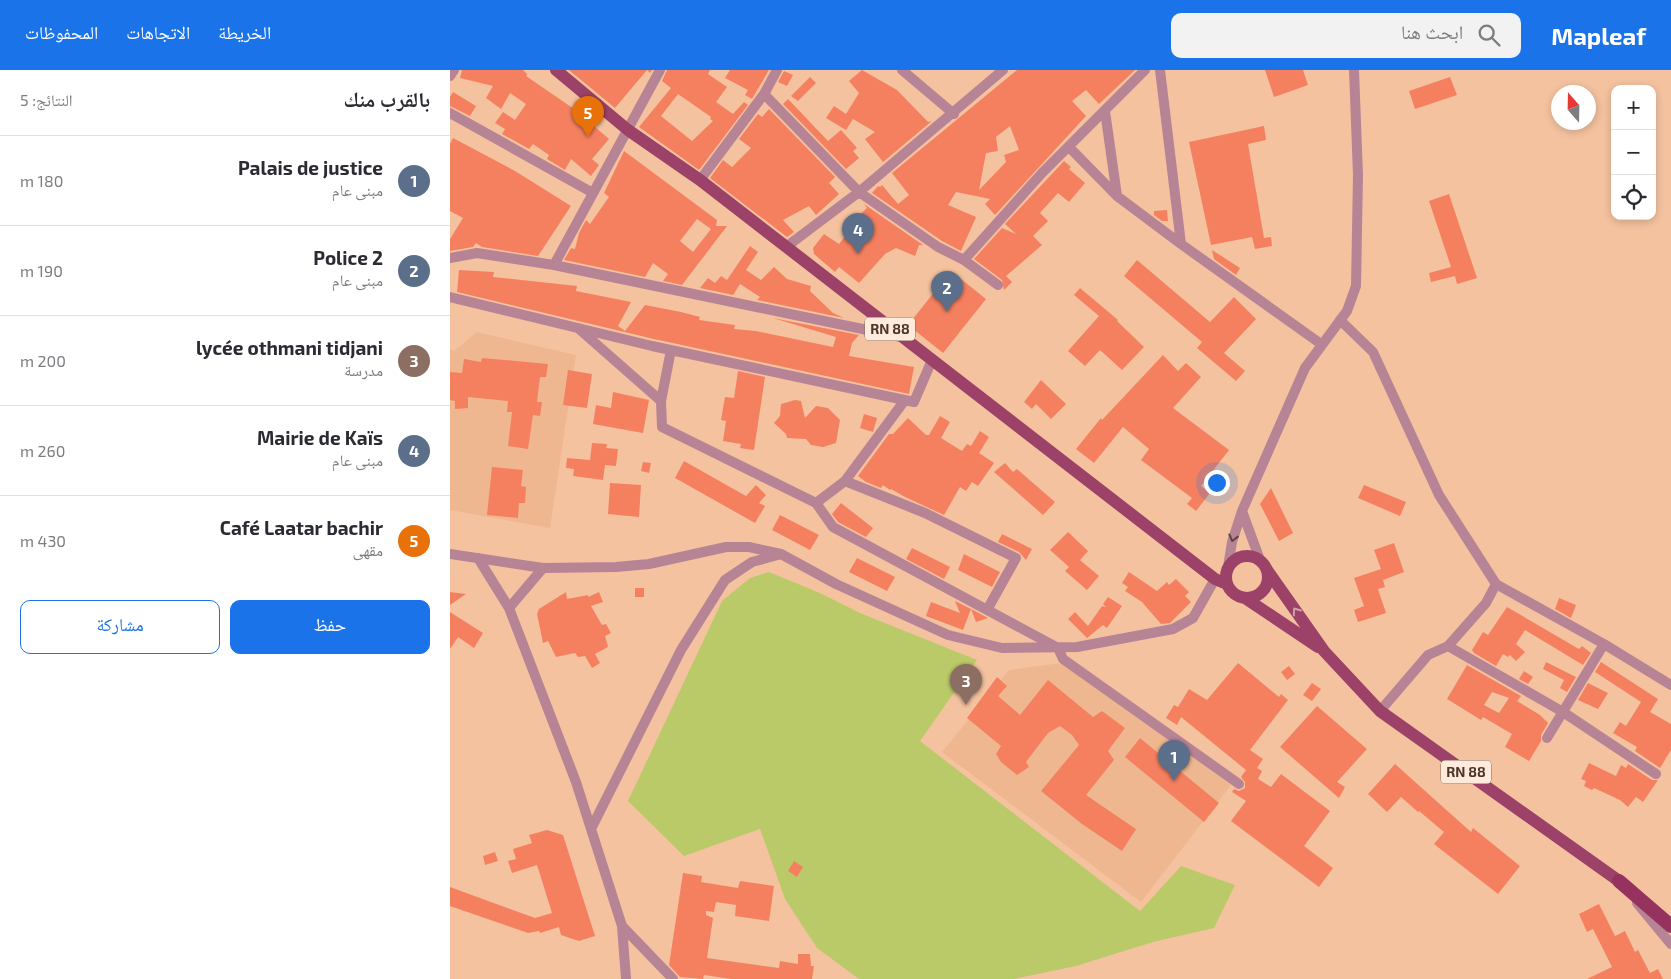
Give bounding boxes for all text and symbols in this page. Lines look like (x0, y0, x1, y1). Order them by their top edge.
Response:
search box (1171, 13, 1521, 58)
text: ابحث هنا (1401, 20, 1463, 43)
text: المحفوظات (25, 21, 98, 43)
text: الاتجاهات (126, 21, 190, 43)
text: الخريطة (218, 21, 271, 43)
icon: search (1475, 21, 1503, 49)
text: Mapleaf (1551, 21, 1646, 50)
north arrow (1551, 85, 1596, 130)
map controls (1611, 85, 1656, 220)
button: + (1611, 85, 1656, 130)
text: بالقرب منك (344, 86, 430, 111)
text: النتائج: 5 (20, 90, 73, 109)
pin: 5 (572, 96, 604, 137)
button: − (1611, 130, 1656, 175)
text: Palais de justice (238, 156, 383, 179)
text: 180 m (20, 171, 63, 190)
text: 1 (411, 171, 417, 190)
button: locate (1611, 175, 1656, 220)
text: مبنى عام (332, 180, 383, 199)
pin: 4 (842, 213, 874, 254)
text: Police 2 (313, 246, 383, 269)
text: 190 m (20, 261, 63, 280)
text: 2 (409, 261, 419, 280)
text: مبنى عام (332, 270, 383, 289)
pin: 2 (931, 271, 963, 312)
road number: RN 88 (865, 318, 915, 340)
text: lycée othmani tidjani (196, 336, 383, 359)
text: 200 m (20, 351, 66, 370)
text: 3 (409, 351, 419, 370)
text: مدرسة (344, 360, 383, 379)
text: Mairie de Kaïs (257, 426, 383, 449)
text: 260 m (20, 441, 65, 460)
text: 4 (409, 441, 419, 460)
text: مبنى عام (332, 450, 383, 469)
your location (1204, 470, 1230, 496)
text: Café Laatar bachir (220, 516, 383, 539)
text: 430 m (20, 531, 66, 550)
text: 5 (410, 531, 418, 550)
one-way arrow (1228, 534, 1239, 543)
text: مقهى (352, 540, 383, 559)
button: مشاركة (20, 600, 220, 654)
button: حفظ (230, 600, 430, 654)
one-way arrow (1293, 607, 1302, 617)
pin: 3 (950, 664, 982, 705)
pin: 1 (1158, 740, 1190, 781)
road number: RN 88 (1441, 760, 1491, 784)

